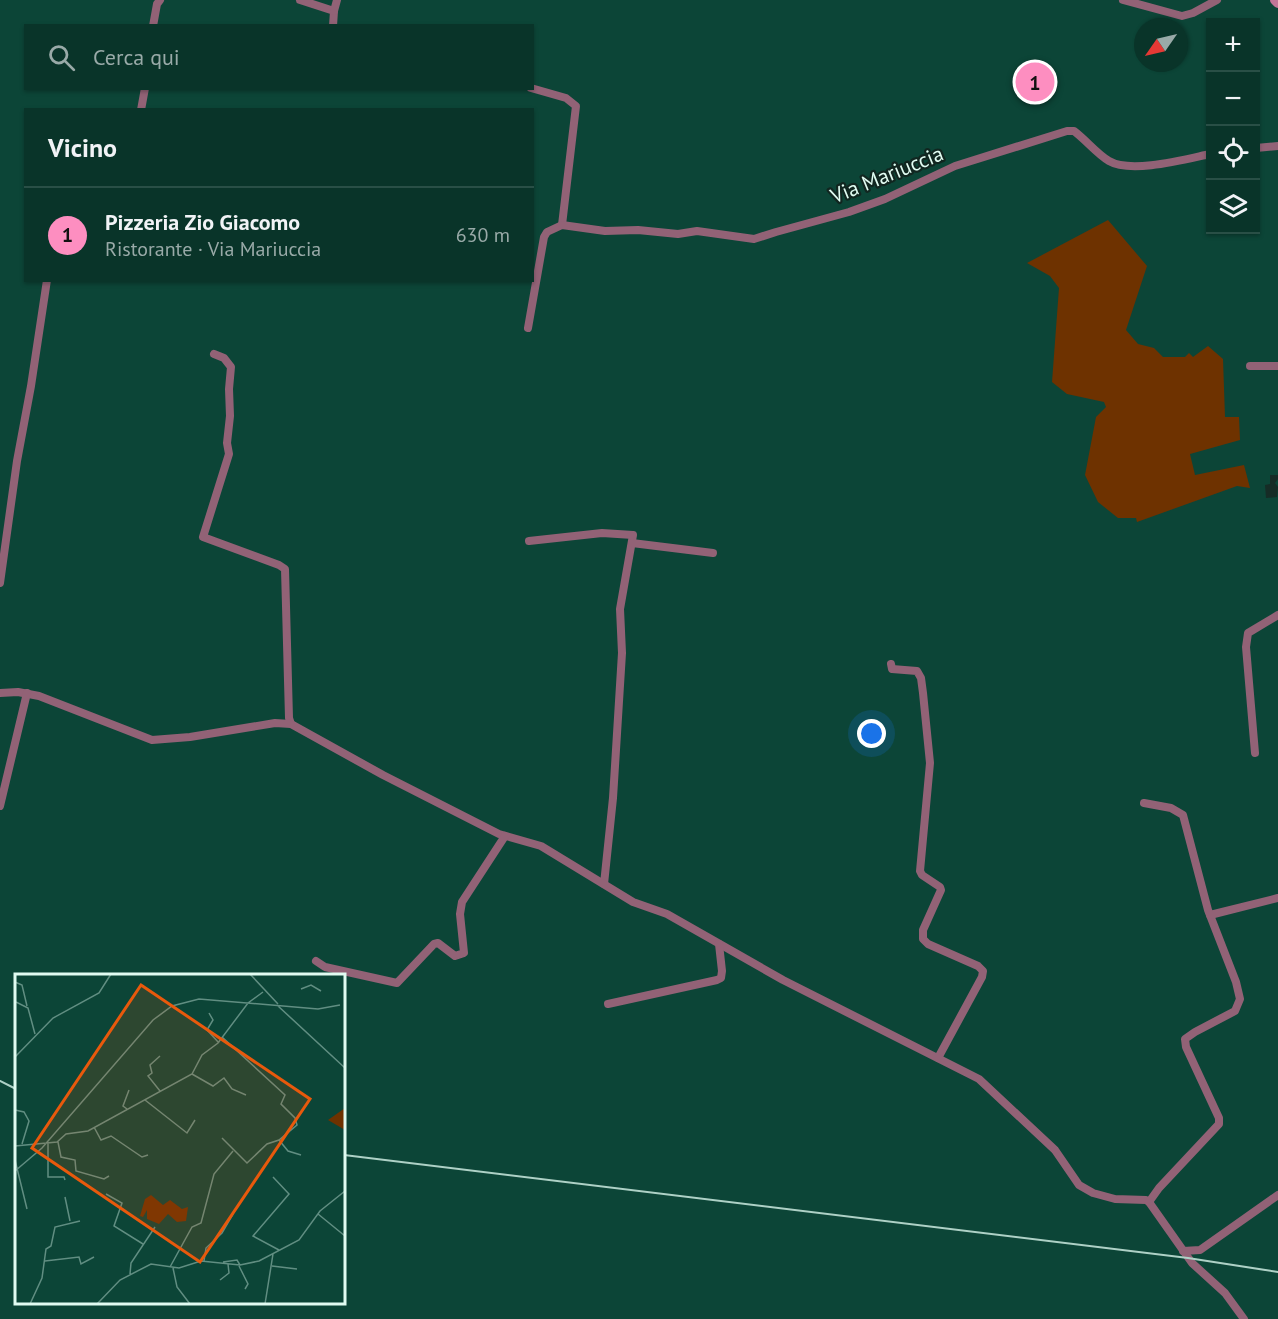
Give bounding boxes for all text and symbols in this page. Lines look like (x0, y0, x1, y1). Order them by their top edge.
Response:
north arrow (1134, 18, 1188, 72)
map controls (1206, 18, 1260, 234)
button: + (1206, 18, 1260, 72)
search box (24, 24, 534, 90)
icon: search (45, 41, 78, 74)
text: Cerca qui (93, 43, 180, 71)
pin: 1 (1016, 60, 1054, 104)
button: − (1206, 72, 1260, 126)
button: locate (1206, 126, 1260, 180)
text: Vicino (48, 131, 117, 164)
street label: Via Mariuccia (826, 140, 947, 210)
button: layers (1206, 180, 1260, 234)
text: Pizzeria Zio Giacomo (105, 208, 300, 236)
text: 1 (62, 222, 73, 248)
text: 630 m (456, 222, 510, 248)
text: Ristorante · Via Mariuccia (105, 236, 321, 262)
your location (857, 719, 886, 748)
inset map (15, 974, 345, 1304)

